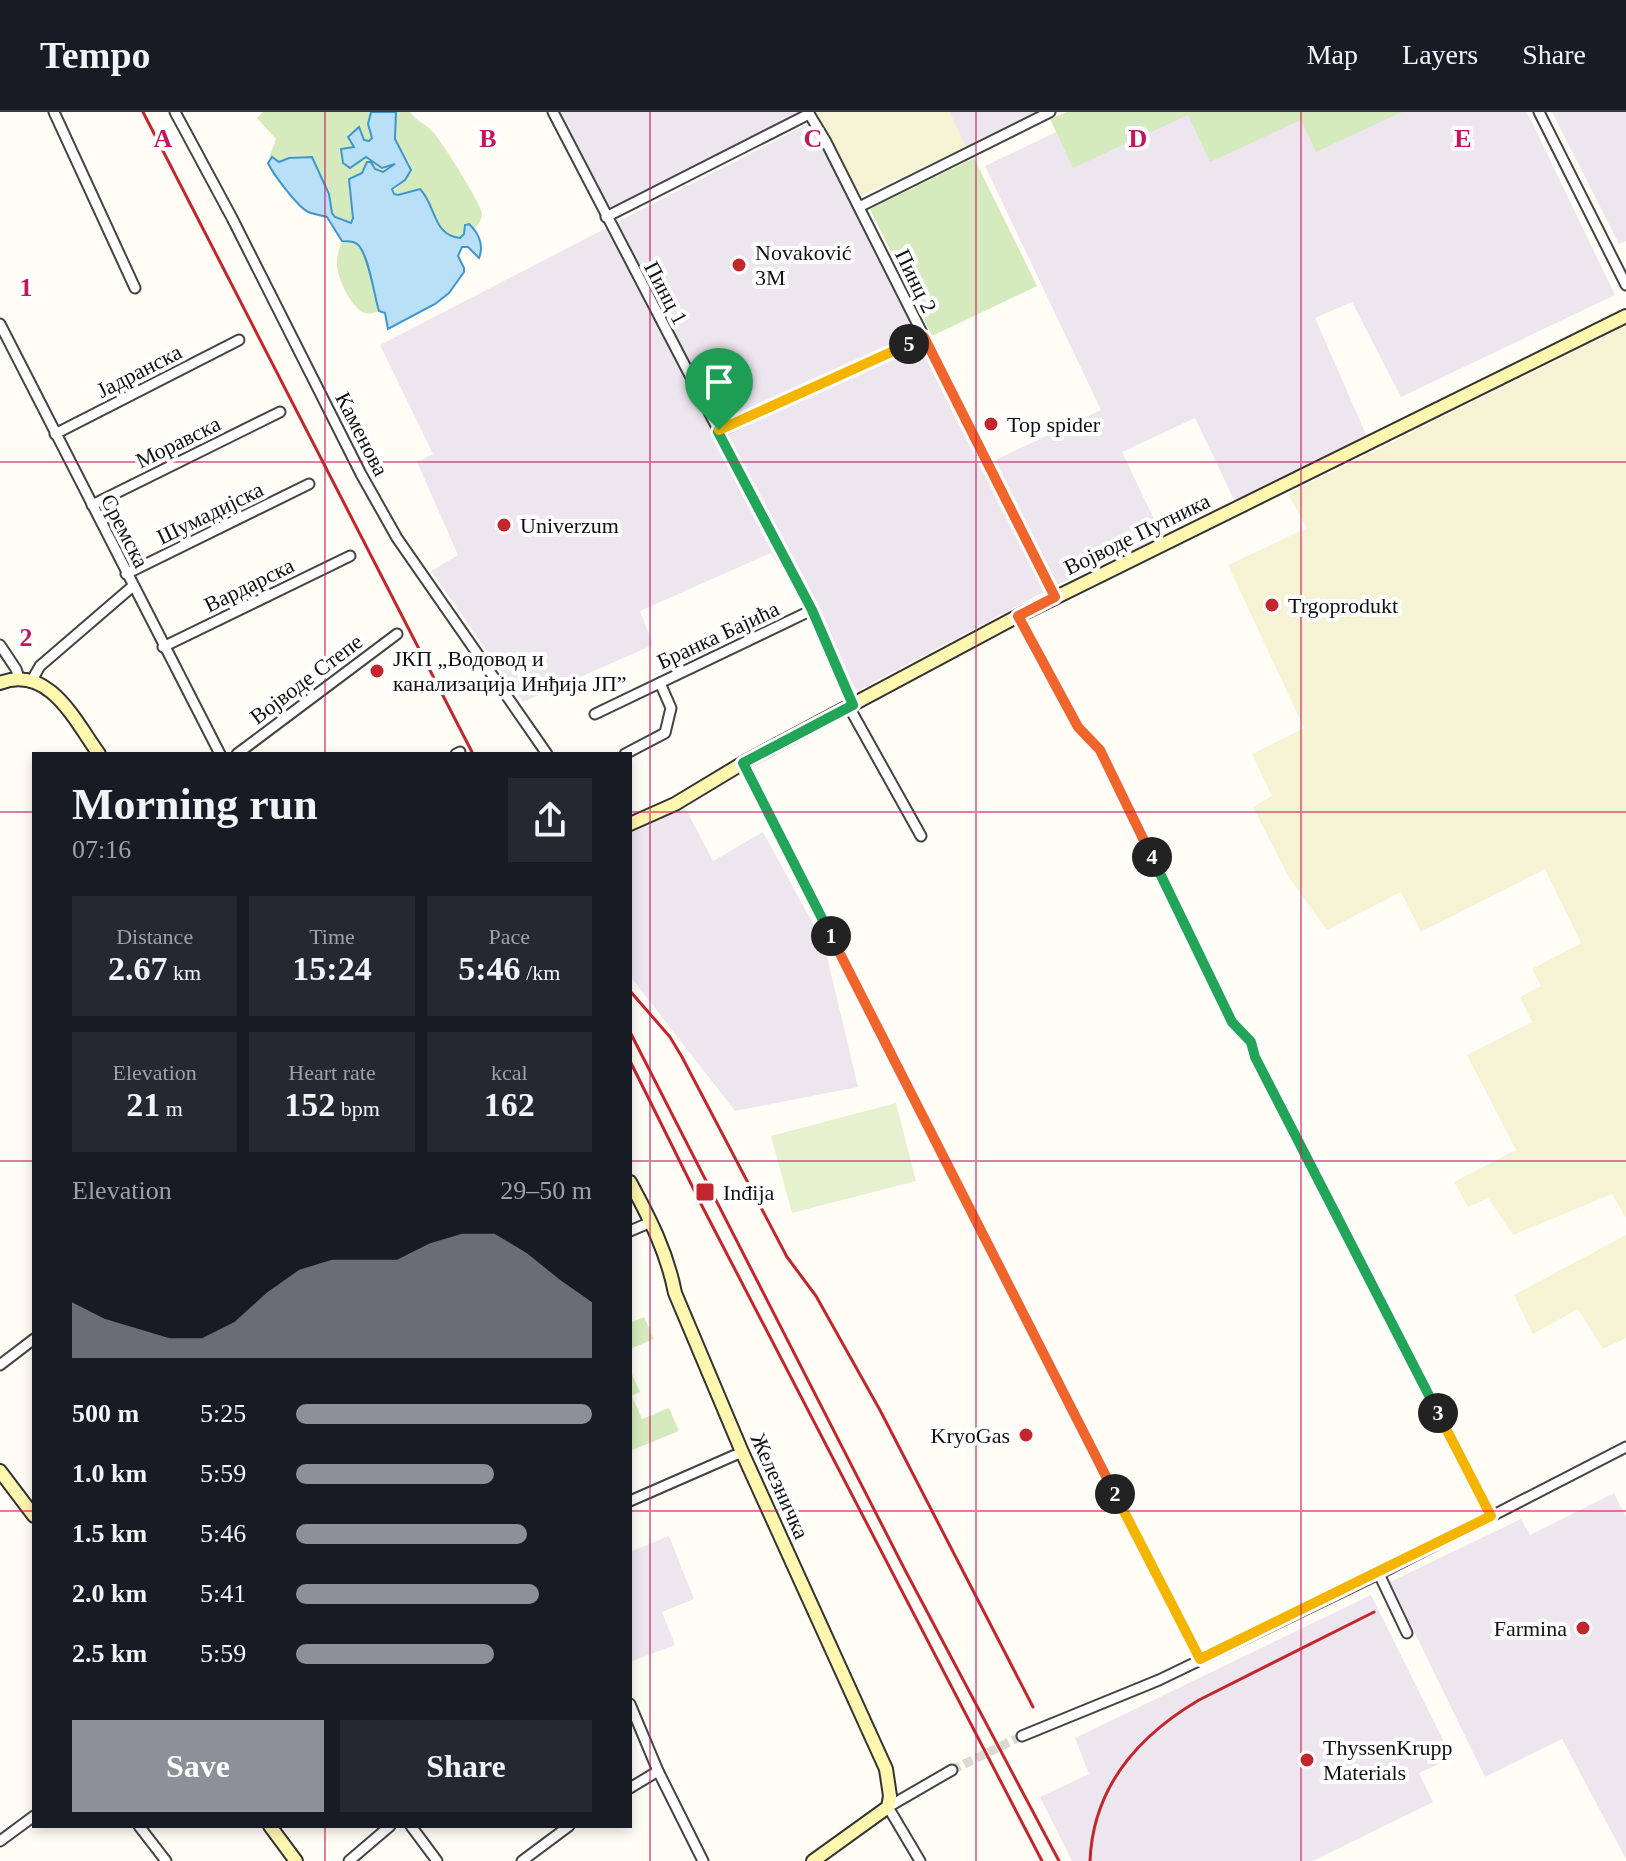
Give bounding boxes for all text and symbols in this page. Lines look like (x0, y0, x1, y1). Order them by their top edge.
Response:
text: Tempo (40, 34, 151, 76)
text: Map (1307, 39, 1358, 70)
text: Layers (1402, 39, 1478, 70)
text: Share (1522, 39, 1586, 70)
text: A (154, 124, 173, 153)
text: B (479, 124, 497, 153)
text: C (804, 124, 822, 153)
text: D (1129, 124, 1147, 153)
text: E (1454, 124, 1472, 153)
place label: Novaković 3M (755, 240, 852, 290)
street label: Пинц 2 (890, 245, 942, 317)
marker: Novaković 3M (730, 256, 748, 274)
street label: Пинц 1 (639, 257, 693, 329)
text: 1 (20, 273, 33, 302)
pin: 5 (889, 324, 929, 364)
text: 5 (904, 331, 915, 356)
street label: Јадранска (92, 339, 186, 403)
pin (685, 348, 753, 430)
icon: arrive (697, 360, 741, 404)
street label: Каменова (330, 388, 394, 480)
street label: Моравска (132, 411, 225, 473)
place label: Top spider (1007, 412, 1101, 437)
marker: Top spider (982, 415, 1000, 433)
street label: Шумадијска (153, 476, 268, 550)
street label: Војводе Путника (1060, 488, 1214, 580)
street label: Сремска (96, 490, 154, 572)
place label: Univerzum (520, 513, 619, 538)
marker: Univerzum (495, 516, 513, 534)
street label: Вардарска (200, 552, 298, 617)
place label: Trgoprodukt (1288, 593, 1398, 618)
street label: Бранка Бајића (653, 596, 783, 674)
marker: Trgoprodukt (1263, 596, 1281, 614)
text: 2 (20, 623, 33, 652)
street label: Војводе Степе (245, 629, 367, 729)
place label: ЈКП „Водовод и канализација Инђија ЈП” (393, 646, 627, 696)
marker: ЈКП „Водовод и канализација Инђија ЈП” (368, 662, 386, 680)
button: share (508, 778, 592, 862)
text: Morning run (72, 780, 318, 829)
text: 07:16 (72, 835, 131, 864)
pin: 4 (1132, 837, 1172, 877)
text: 4 (1147, 844, 1158, 869)
pin: 1 (811, 916, 851, 956)
text: 1 (826, 923, 837, 948)
text: Distance (116, 924, 193, 949)
text: Time (309, 924, 355, 949)
text: Pace (489, 924, 530, 949)
text: 2.67 (108, 950, 168, 987)
text: 15:24 (292, 950, 372, 987)
text: 5:46 (458, 950, 521, 987)
text: km (168, 960, 201, 985)
text: /km (521, 960, 560, 985)
text: Elevation (113, 1060, 197, 1085)
text: Heart rate (288, 1060, 376, 1085)
text: kcal (491, 1060, 528, 1085)
text: 21 (126, 1086, 160, 1123)
text: 152 (284, 1086, 335, 1123)
text: 162 (484, 1086, 535, 1123)
text: m (160, 1096, 183, 1121)
text: bpm (335, 1096, 380, 1121)
text: Elevation (72, 1176, 172, 1205)
text: 29–50 m (500, 1176, 592, 1205)
place label: Inđija (723, 1180, 775, 1205)
marker: Inđija (694, 1181, 716, 1203)
pin: 3 (1418, 1393, 1458, 1433)
text: 500 m (72, 1399, 139, 1428)
text: 5:25 (200, 1399, 246, 1428)
text: 3 (1433, 1400, 1444, 1425)
place label: KryoGas (931, 1423, 1010, 1448)
marker: KryoGas (1017, 1426, 1035, 1444)
street label: Железничка (746, 1429, 814, 1543)
text: 1.0 km (72, 1459, 147, 1488)
text: 5:59 (200, 1459, 246, 1488)
pin: 2 (1095, 1474, 1135, 1514)
text: 2 (1110, 1481, 1121, 1506)
text: 1.5 km (72, 1519, 147, 1548)
text: 5:46 (200, 1519, 246, 1548)
text: 2.0 km (72, 1579, 147, 1608)
text: 5:41 (200, 1579, 246, 1608)
place label: Farmina (1494, 1616, 1567, 1641)
marker: Farmina (1574, 1619, 1592, 1637)
text: 2.5 km (72, 1639, 147, 1668)
text: 5:59 (200, 1639, 246, 1668)
button: Save (72, 1720, 324, 1812)
button: Share (340, 1720, 592, 1812)
place label: ThyssenKrupp Materials (1323, 1735, 1453, 1785)
marker: ThyssenKrupp Materials (1298, 1751, 1316, 1769)

